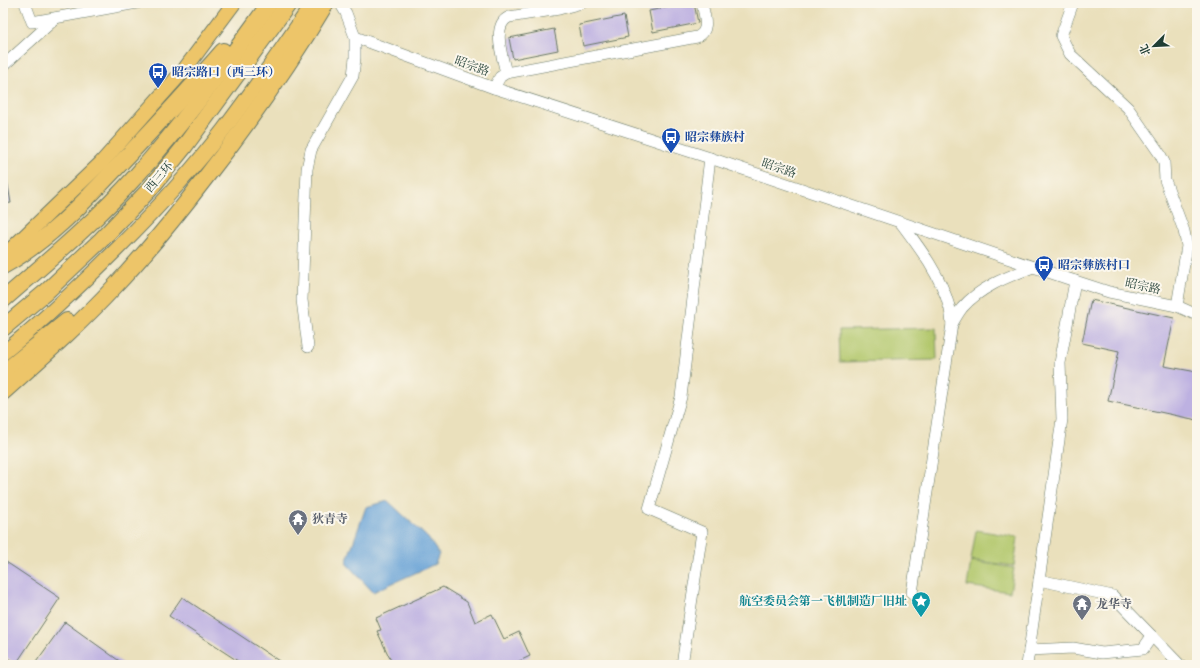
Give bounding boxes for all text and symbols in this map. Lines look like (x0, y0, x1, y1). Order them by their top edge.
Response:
north arrow (1134, 26, 1174, 66)
text: 北 (1136, 42, 1153, 58)
street label: 昭宗路 (453, 52, 492, 79)
bus stop icon: 昭宗路口（西三环） (147, 61, 169, 89)
place label: 昭宗路口（西三环） (172, 64, 280, 79)
bus stop icon: 昭宗彝族村 (660, 126, 682, 154)
place label: 昭宗彝族村 (685, 129, 745, 144)
street label: 昭宗路 (760, 155, 799, 180)
street label: 西三环 (141, 158, 176, 195)
bus stop icon: 昭宗彝族村口 (1033, 254, 1055, 282)
place label: 昭宗彝族村口 (1058, 257, 1130, 272)
street label: 昭宗路 (1124, 274, 1162, 297)
temple icon: 狄青寺 (287, 508, 309, 536)
place label: 狄青寺 (312, 511, 348, 526)
place icon: 航空委员会第一飞机制造厂旧址 (910, 590, 932, 618)
place label: 航空委员会第一飞机制造厂旧址 (739, 593, 907, 608)
temple icon: 龙华寺 (1071, 593, 1093, 621)
place label: 龙华寺 (1096, 596, 1132, 611)

